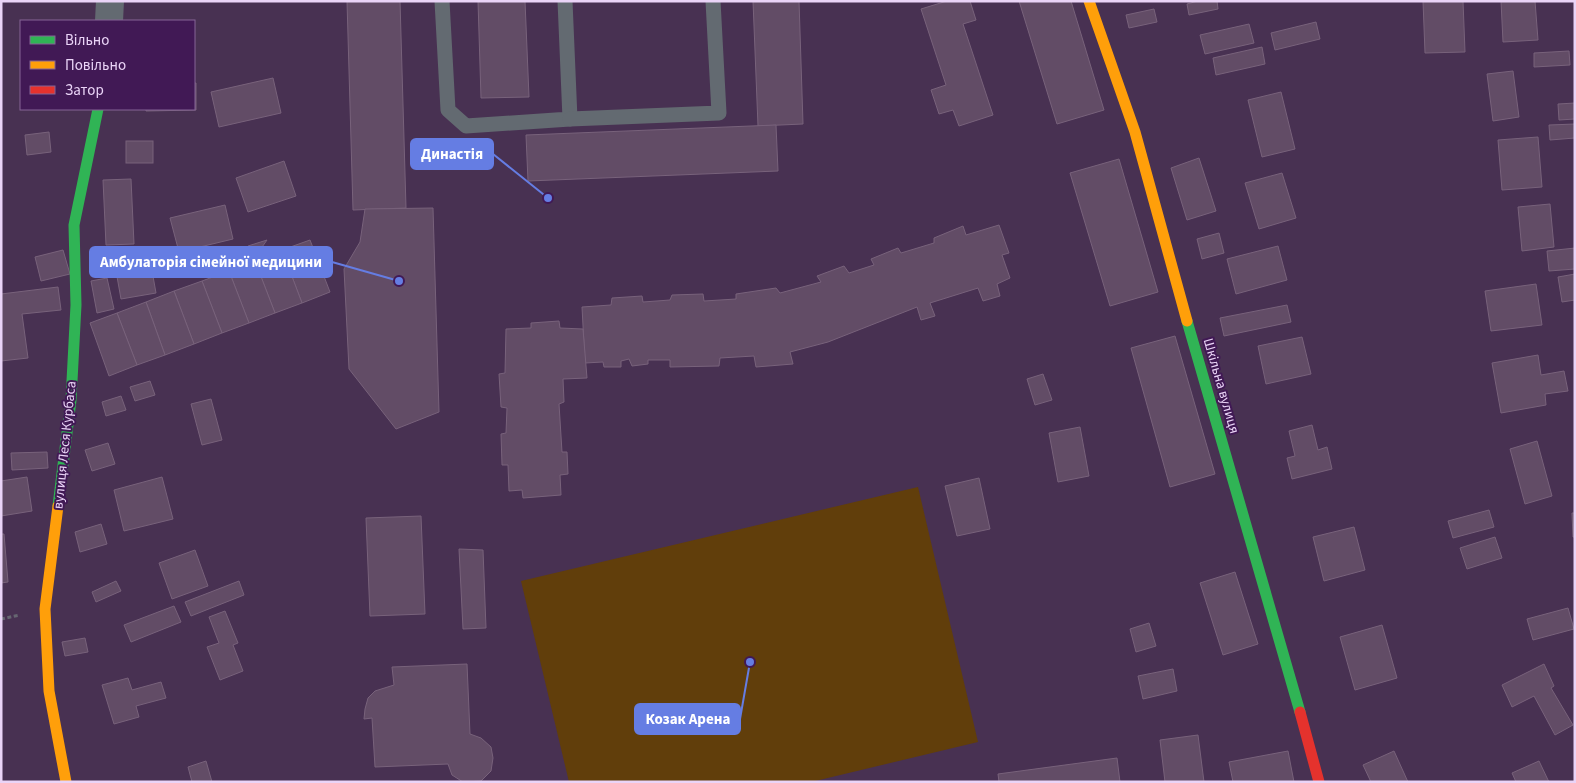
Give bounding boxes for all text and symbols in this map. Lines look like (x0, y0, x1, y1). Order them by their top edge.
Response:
legend (20, 20, 195, 110)
text: Вільно (65, 30, 109, 51)
text: Повільно (65, 55, 126, 76)
text: Затор (65, 80, 104, 101)
callout: Династiя (411, 139, 493, 169)
text: Династiя (421, 144, 483, 165)
callout: Амбулаторія сімейної медицини (90, 247, 332, 277)
text: Амбулаторія сімейної медицини (99, 252, 322, 273)
street label: Шкільна вулиця (1198, 336, 1244, 436)
street label: вулиця Леся Курбаса (48, 380, 82, 510)
callout: Козак Арена (635, 704, 740, 734)
text: Козак Арена (646, 709, 730, 730)

